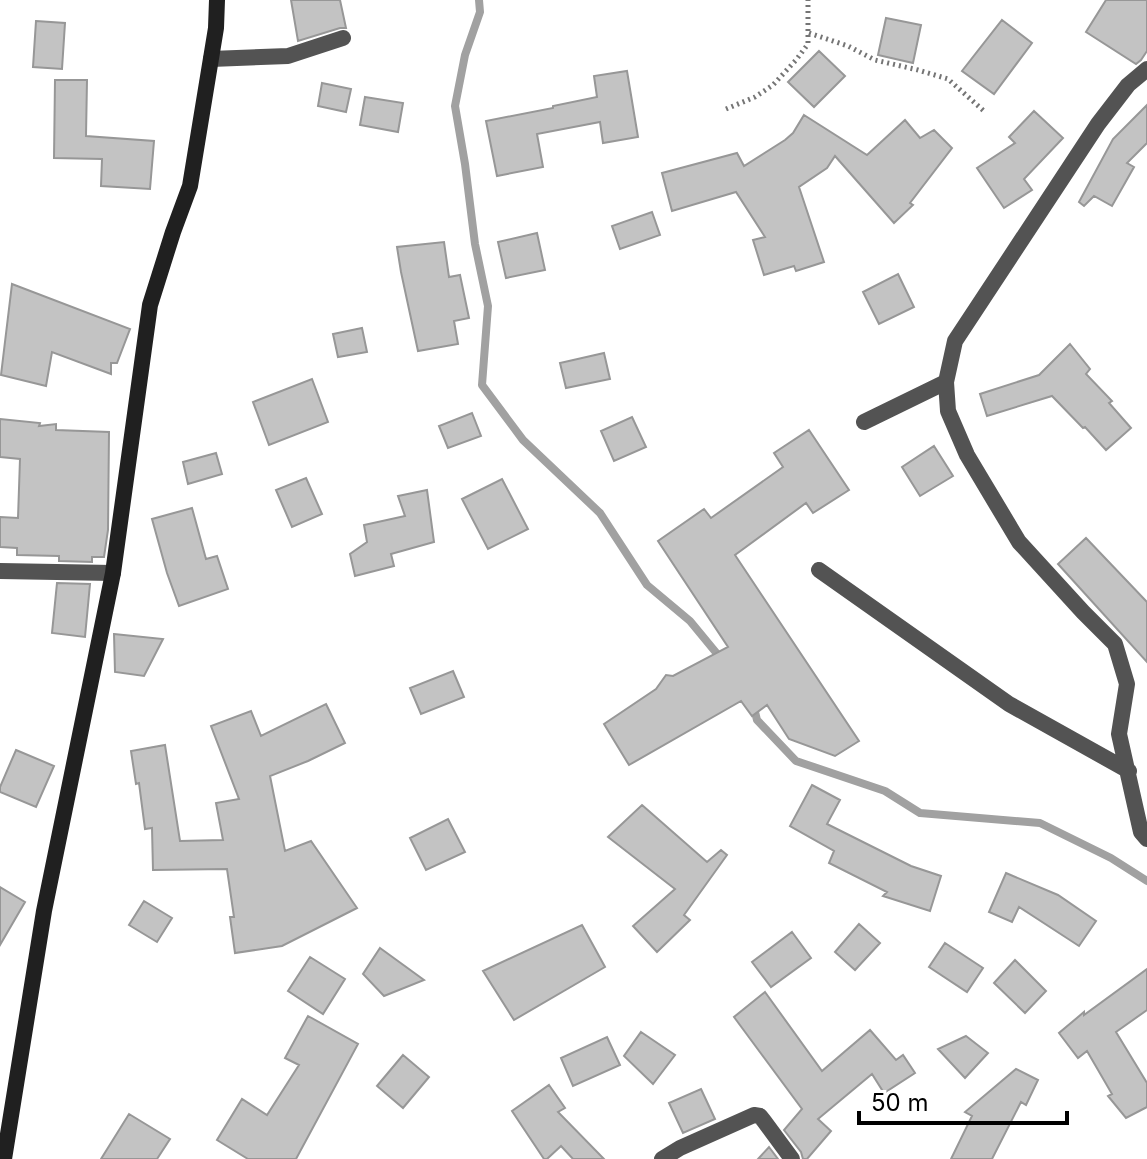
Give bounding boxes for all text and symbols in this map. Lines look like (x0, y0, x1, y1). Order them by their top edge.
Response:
scale bar (859, 1075, 1067, 1125)
text: 50 m (871, 1088, 929, 1117)

